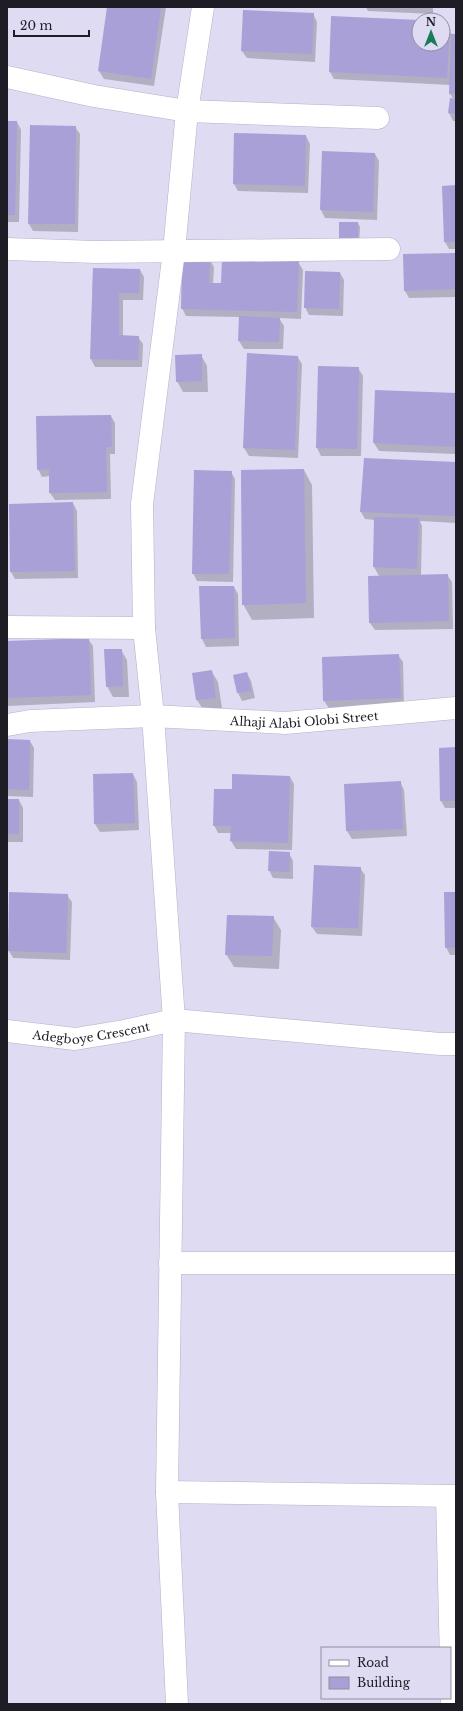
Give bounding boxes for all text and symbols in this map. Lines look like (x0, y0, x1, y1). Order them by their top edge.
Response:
scale bar (14, 12, 89, 38)
north arrow (411, 12, 451, 52)
text: N (426, 15, 437, 29)
text: 20 m (20, 18, 52, 33)
street label: Alhaji Alabi Olobi Street (229, 707, 379, 731)
street label: Adegboye Crescent (31, 1018, 151, 1047)
legend (321, 1647, 451, 1699)
text: Road (357, 1655, 389, 1670)
text: Building (357, 1675, 411, 1690)

